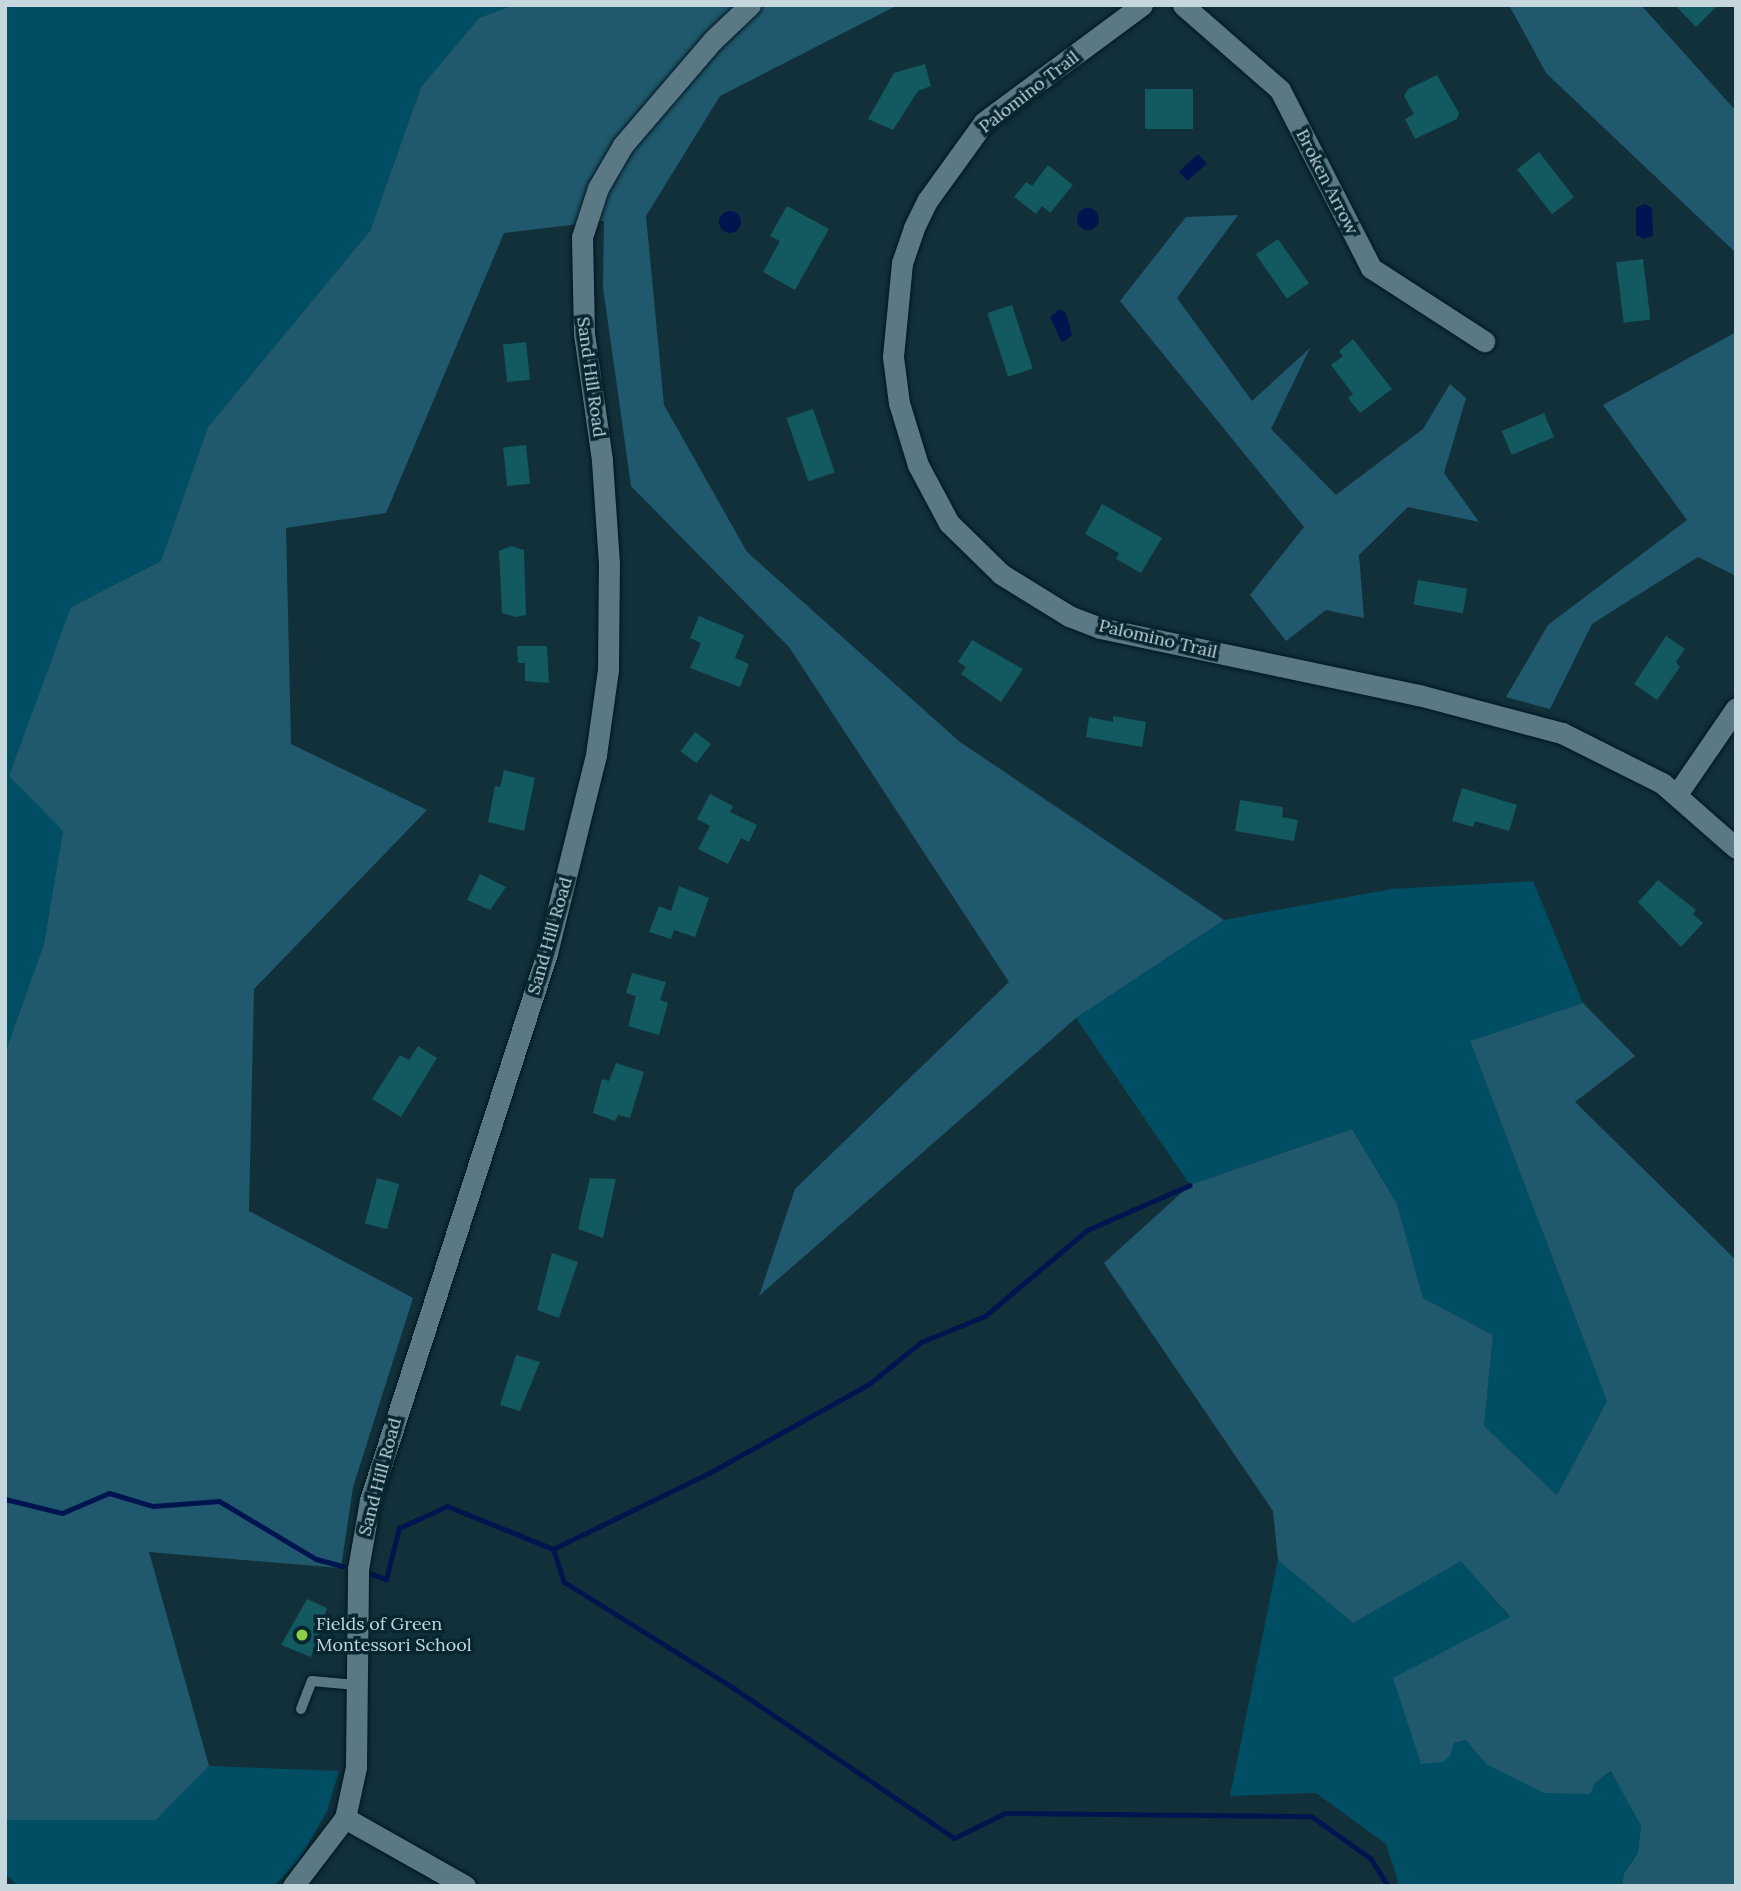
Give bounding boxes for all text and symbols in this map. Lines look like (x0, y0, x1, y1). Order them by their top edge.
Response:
street label: Palomino Trail (975, 46, 1083, 138)
street label: Broken Arrow (1291, 126, 1363, 238)
street label: Sand Hill Road (572, 315, 610, 439)
street label: Palomino Trail (1097, 615, 1219, 663)
street label: Sand Hill Road (523, 875, 577, 997)
street label: Sand Hill Road (354, 1416, 406, 1538)
place label: Fields of Green Montessori School (316, 1614, 472, 1656)
marker: Fields of Green Montessori School (294, 1627, 310, 1643)

